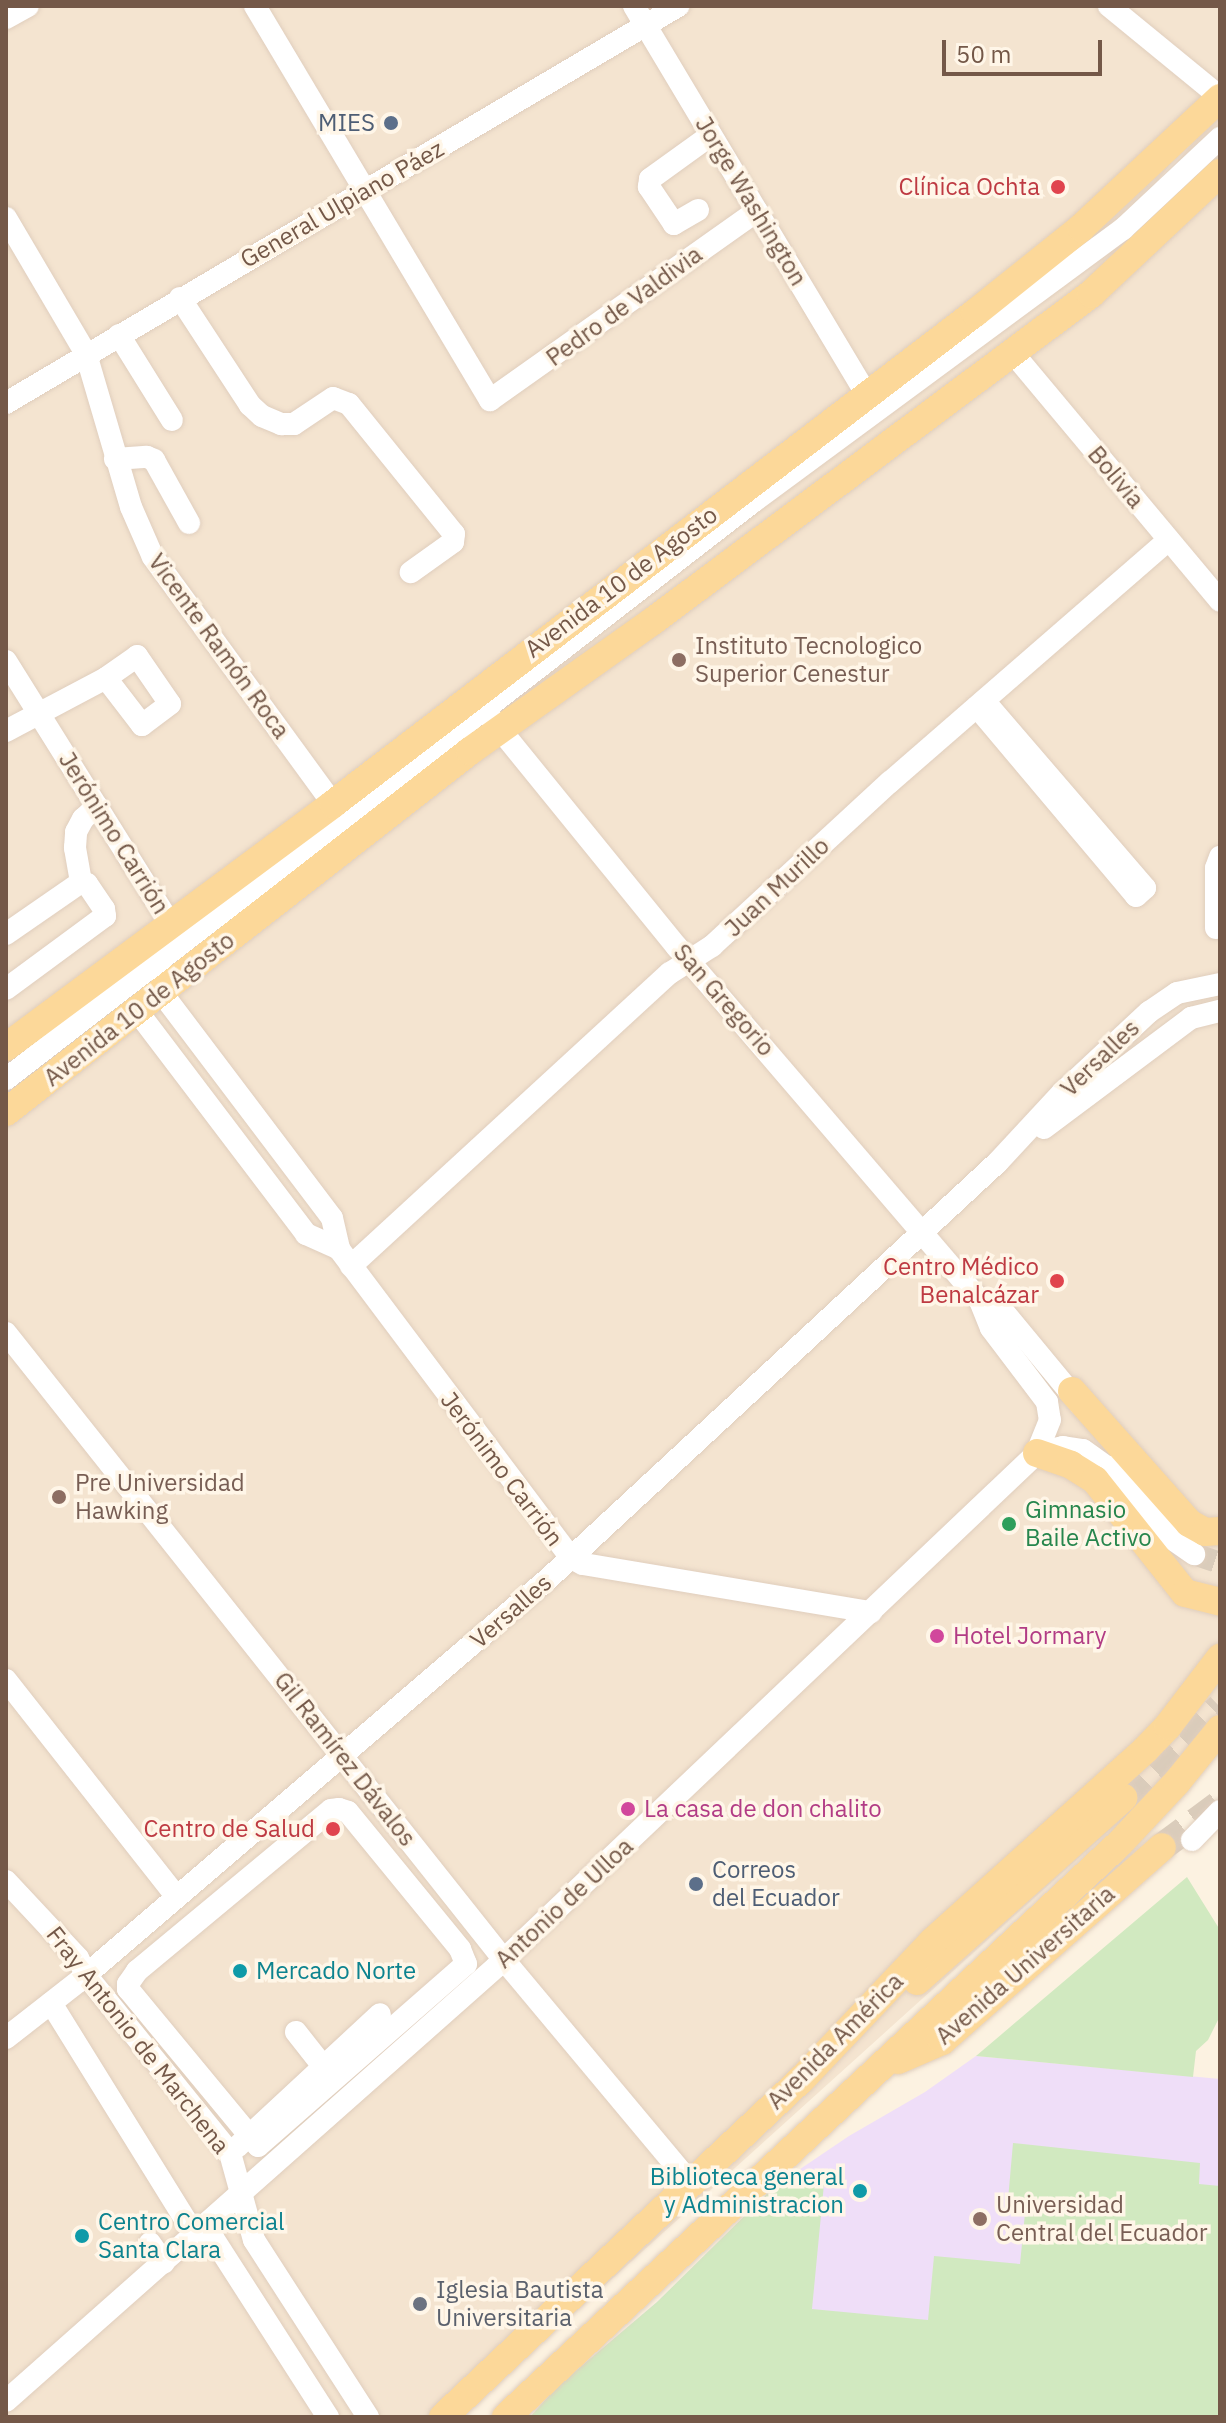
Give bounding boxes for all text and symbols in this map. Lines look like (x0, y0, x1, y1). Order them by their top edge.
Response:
scale bar (946, 24, 1106, 74)
text: 50 m (956, 38, 1011, 70)
place label: MIES (318, 109, 375, 137)
street label: Jorge Washington (689, 111, 813, 291)
marker: MIES (382, 114, 400, 132)
street label: General Ulpiano Páez (235, 134, 449, 274)
place label: Clínica Ochta (898, 173, 1040, 201)
marker: Clínica Ochta (1047, 176, 1069, 198)
street label: Pedro de Valdivia (541, 240, 707, 372)
street label: Bolivia (1082, 440, 1150, 514)
street label: Avenida 10 de Agosto (519, 500, 723, 664)
street label: Vicente Ramón Roca (142, 548, 296, 744)
place label: Instituto Tecnologico Superior Cenestur (695, 632, 922, 688)
marker: Instituto Tecnologico Superior Cenestur (670, 651, 688, 669)
street label: Jerónimo Carrión (53, 747, 175, 919)
street label: Juan Murillo (719, 831, 835, 943)
street label: Avenida 10 de Agosto (38, 926, 240, 1092)
street label: San Gregorio (668, 938, 780, 1062)
street label: Versalles (1055, 1014, 1145, 1102)
place label: Centro Médico Benalcázar (883, 1253, 1039, 1309)
marker: Centro Médico Benalcázar (1046, 1270, 1068, 1292)
street label: Jerónimo Carrión (435, 1386, 569, 1552)
place label: Pre Universidad Hawking (75, 1469, 245, 1525)
marker: Pre Universidad Hawking (50, 1488, 68, 1506)
place label: Gimnasio Baile Activo (1025, 1496, 1152, 1552)
marker: Gimnasio Baile Activo (1000, 1515, 1018, 1533)
street label: Versalles (465, 1568, 557, 1654)
place label: Hotel Jormary (953, 1622, 1106, 1650)
marker: Hotel Jormary (928, 1627, 946, 1645)
street label: Gil Ramírez Dávalos (268, 1666, 422, 1852)
place label: La casa de don chalito (644, 1795, 882, 1823)
marker: La casa de don chalito (619, 1800, 637, 1818)
place label: Centro de Salud (143, 1815, 315, 1843)
marker: Centro de Salud (322, 1818, 344, 1840)
street label: Antonio de Ulloa (489, 1832, 639, 1974)
place label: Correos del Ecuador (712, 1856, 840, 1912)
marker: Correos del Ecuador (687, 1875, 705, 1893)
street label: Avenida Universitaria (930, 1879, 1120, 2051)
street label: Fray Antonio de Marchena (40, 1921, 236, 2159)
place label: Mercado Norte (256, 1957, 416, 1985)
marker: Mercado Norte (231, 1962, 249, 1980)
street label: Avenida América (761, 1967, 909, 2115)
place label: Biblioteca general y Administracion (650, 2163, 844, 2219)
marker: Biblioteca general y Administracion (851, 2182, 869, 2200)
place label: Universidad Central del Ecuador (996, 2191, 1208, 2247)
place label: Centro Comercial Santa Clara (98, 2208, 285, 2264)
marker: Universidad Central del Ecuador (971, 2210, 989, 2228)
marker: Centro Comercial Santa Clara (73, 2227, 91, 2245)
place label: Iglesia Bautista Universitaria (436, 2276, 603, 2332)
marker: Iglesia Bautista Universitaria (411, 2295, 429, 2313)

